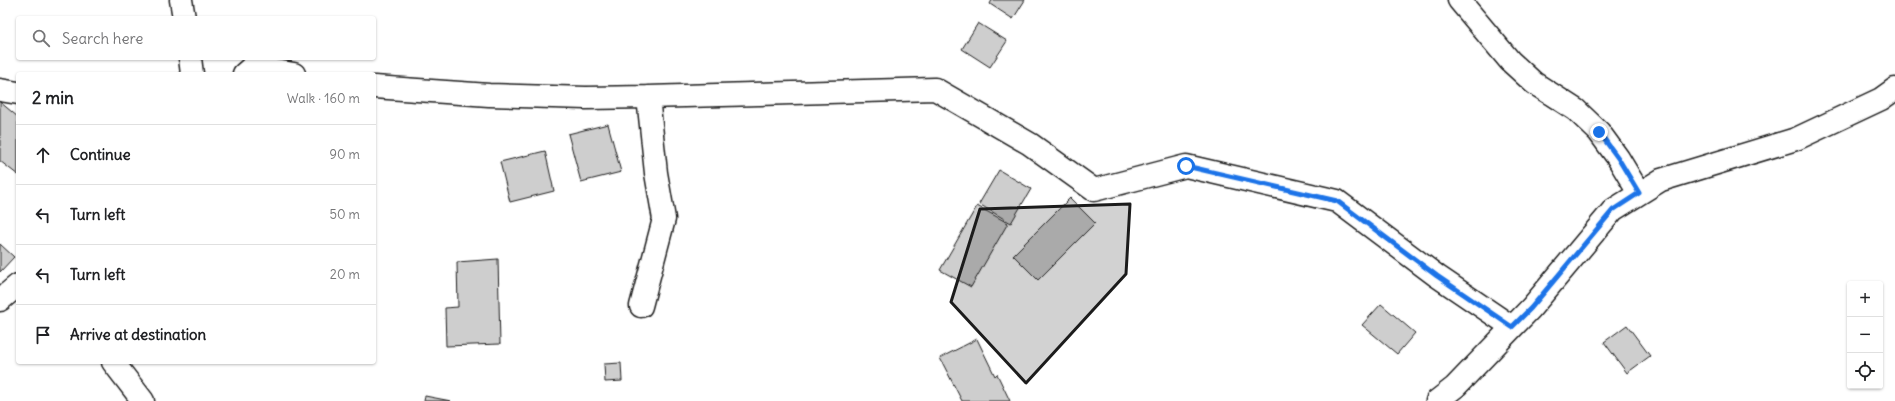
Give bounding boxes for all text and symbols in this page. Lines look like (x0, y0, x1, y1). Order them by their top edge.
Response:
search box (16, 16, 376, 60)
icon: search (30, 27, 52, 49)
text: Search here (62, 29, 143, 48)
text: 2 min (32, 87, 74, 109)
text: Walk · 160 m (287, 90, 360, 107)
route end (1590, 123, 1608, 141)
icon: ahead (32, 144, 54, 166)
text: Continue (70, 145, 131, 164)
text: 90 m (329, 146, 360, 163)
route start (1177, 157, 1195, 175)
icon: left (32, 204, 54, 226)
text: Turn left (70, 205, 125, 224)
text: 50 m (329, 206, 360, 223)
icon: left (32, 264, 54, 286)
text: Turn left (70, 265, 125, 284)
text: 20 m (330, 266, 360, 283)
map controls (1847, 281, 1883, 389)
button: + (1847, 281, 1883, 317)
button: − (1847, 317, 1883, 353)
icon: arrive (32, 324, 54, 346)
text: Arrive at destination (70, 325, 206, 344)
button: locate (1847, 353, 1883, 389)

